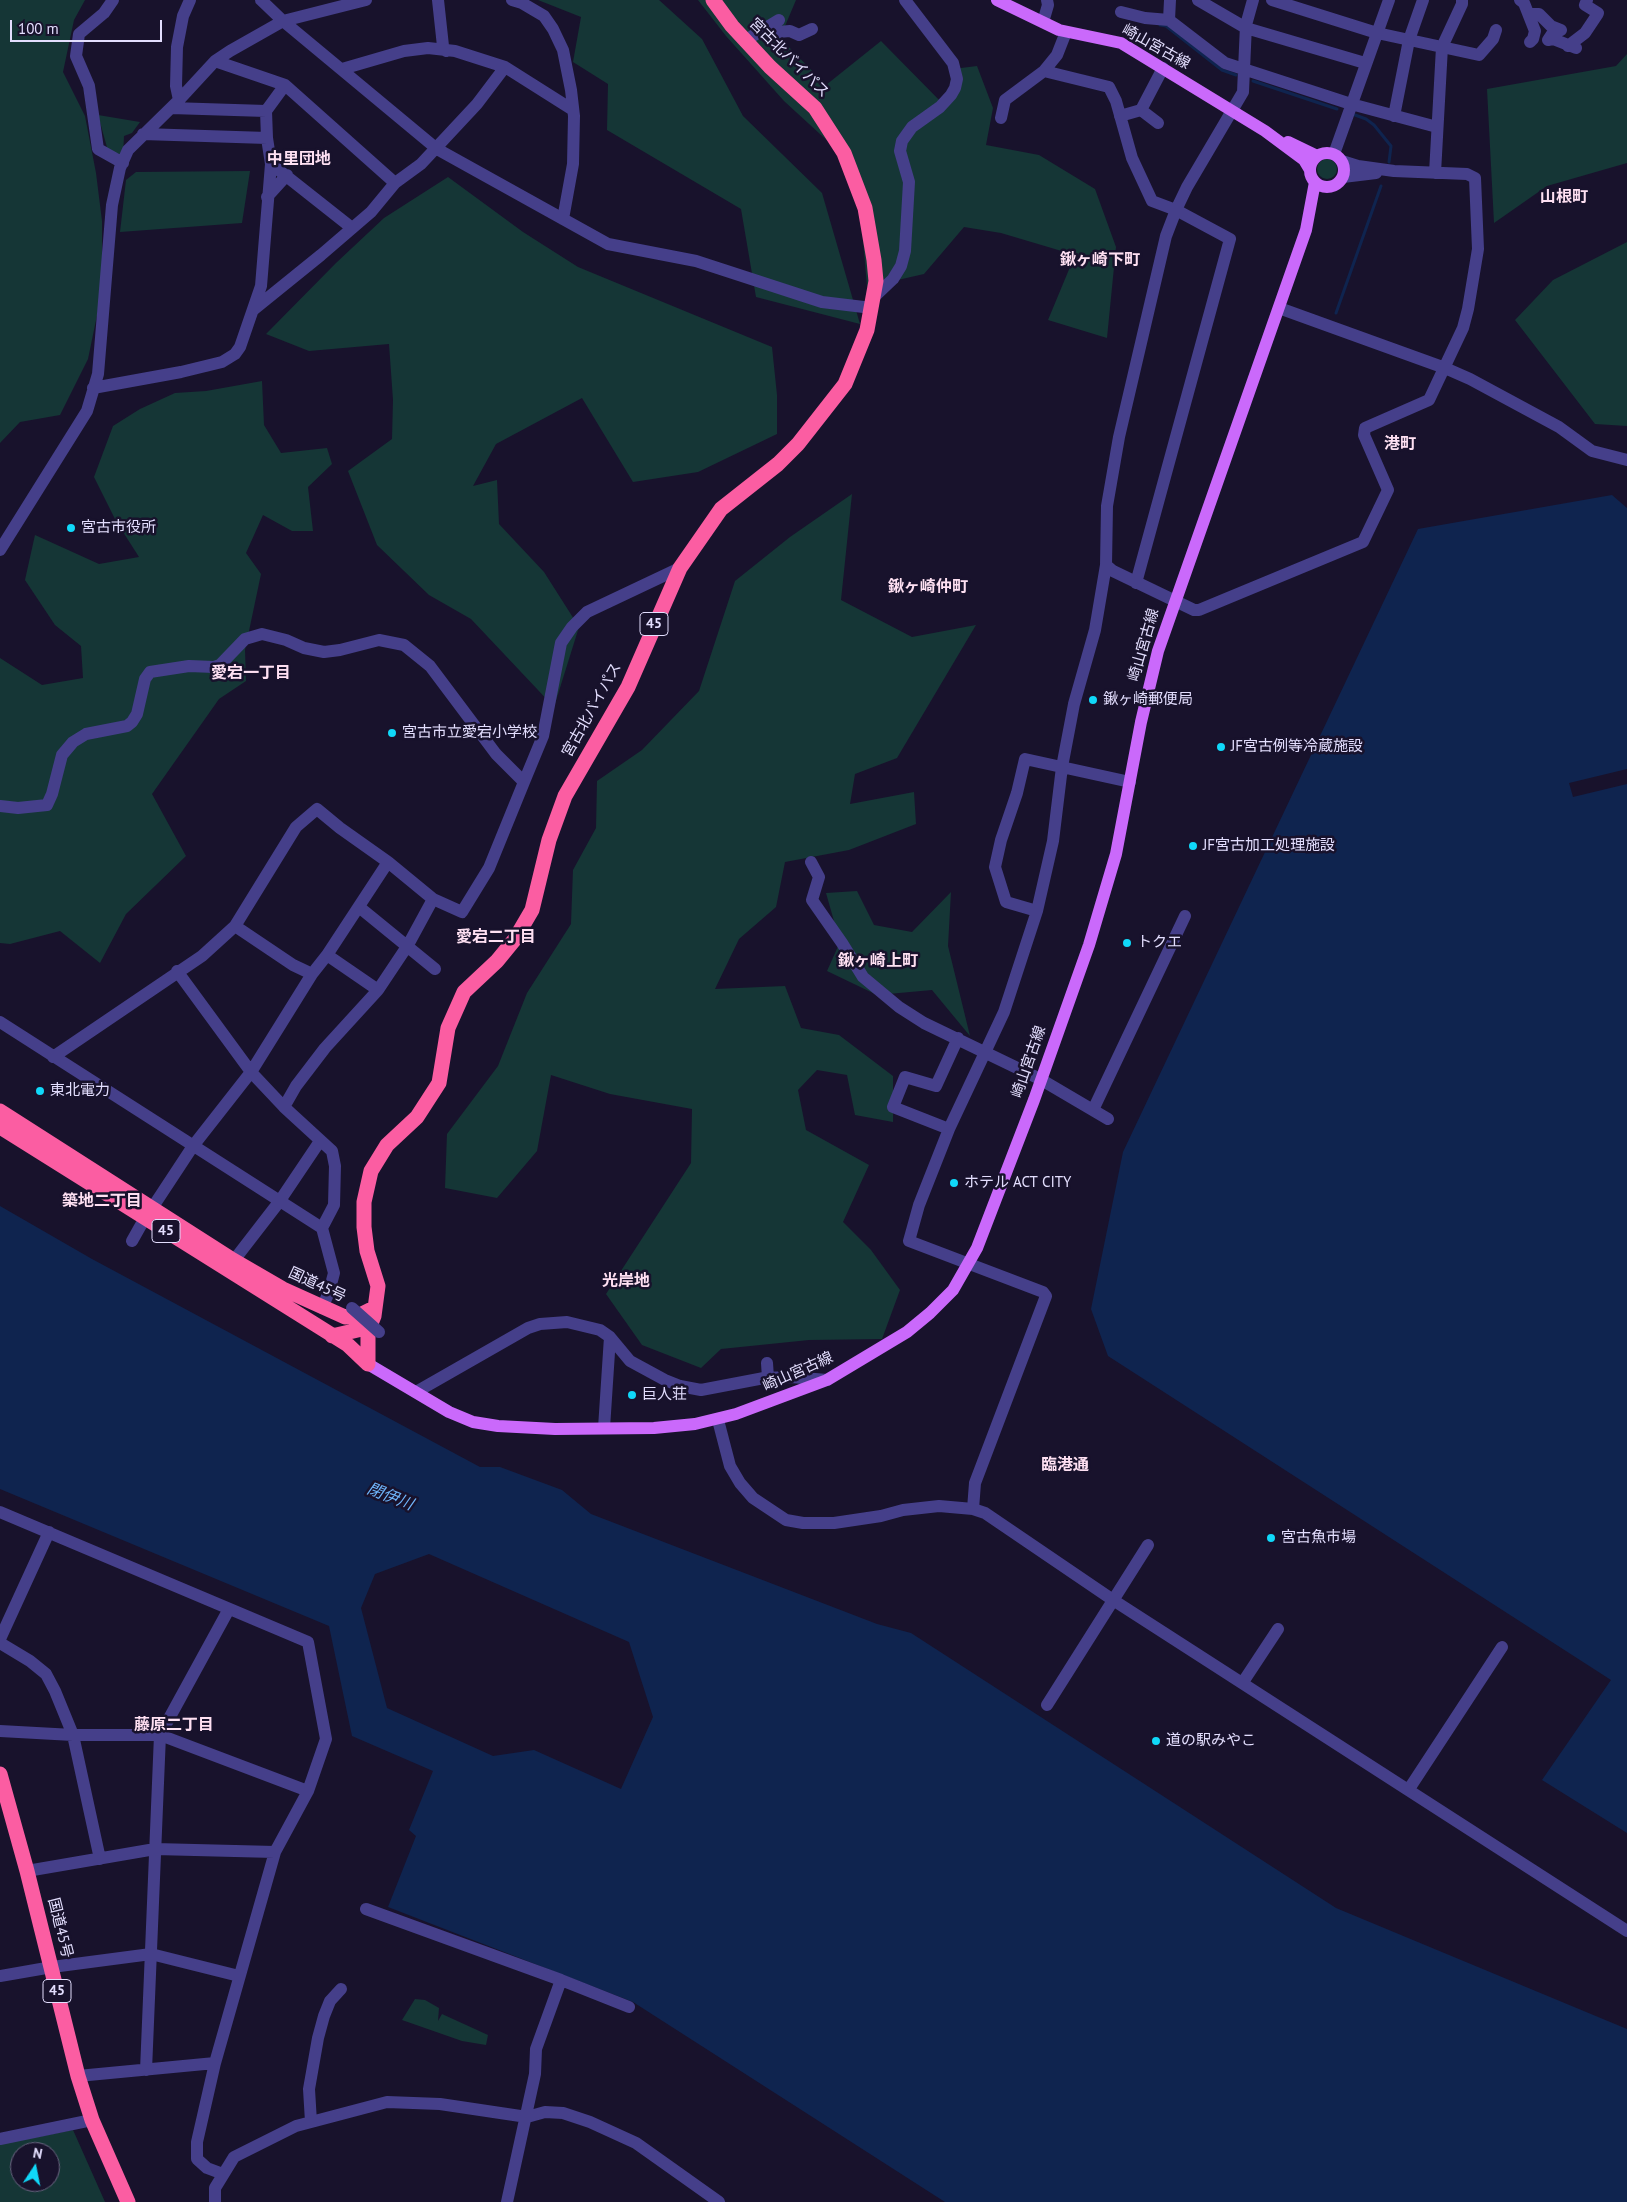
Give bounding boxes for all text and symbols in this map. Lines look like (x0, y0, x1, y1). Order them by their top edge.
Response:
scale bar (12, 10, 165, 42)
street label: 宮古北バイパス (746, 15, 832, 101)
text: 100 m (18, 19, 59, 38)
street label: 崎山宮古線 (1119, 21, 1193, 73)
district label: 中里団地 (267, 149, 331, 169)
district label: 山根町 (1540, 187, 1588, 207)
district label: 鍬ヶ崎下町 (1060, 250, 1140, 270)
district label: 港町 (1384, 434, 1416, 454)
place label: 宮古市役所 (81, 519, 156, 537)
marker: 宮古市役所 (65, 522, 77, 534)
district label: 鍬ヶ崎仲町 (888, 577, 968, 597)
street label: 崎山宮古線 (1125, 606, 1163, 684)
road number: 45 (640, 612, 668, 636)
street label: 宮古北バイパス (559, 660, 625, 760)
district label: 愛宕一丁目 (211, 663, 291, 683)
place label: 鍬ヶ崎郵便局 (1103, 691, 1193, 709)
marker: 鍬ヶ崎郵便局 (1087, 694, 1099, 706)
place label: 宮古市立愛宕小学校 (402, 724, 537, 742)
marker: 宮古市立愛宕小学校 (386, 727, 398, 739)
place label: JF宮古例等冷蔵施設 (1231, 738, 1363, 756)
marker: JF宮古例等冷蔵施設 (1215, 741, 1227, 753)
place label: JF宮古加工処理施設 (1203, 837, 1335, 855)
marker: JF宮古加工処理施設 (1187, 840, 1199, 852)
district label: 愛宕二丁目 (456, 927, 536, 947)
place label: トクエ (1137, 934, 1182, 952)
marker: トクエ (1121, 937, 1133, 949)
district label: 鍬ヶ崎上町 (838, 951, 918, 971)
street label: 崎山宮古線 (1008, 1024, 1050, 1100)
place label: 東北電力 (50, 1082, 110, 1100)
marker: 東北電力 (34, 1085, 46, 1097)
place label: ホテル ACT CITY (964, 1174, 1071, 1192)
marker: ホテル ACT CITY (948, 1177, 960, 1189)
district label: 築地二丁目 (62, 1191, 142, 1211)
road number: 45 (152, 1220, 180, 1242)
street label: 国道45号 (285, 1264, 349, 1306)
district label: 光岸地 (602, 1271, 650, 1291)
street label: 崎山宮古線 (760, 1349, 836, 1395)
place label: 巨人荘 (642, 1386, 687, 1404)
marker: 巨人荘 (626, 1389, 638, 1401)
district label: 臨港通 (1041, 1455, 1089, 1475)
water label: 閉伊川 (364, 1479, 416, 1515)
place label: 宮古魚市場 (1281, 1529, 1356, 1547)
marker: 宮古魚市場 (1265, 1532, 1277, 1544)
district label: 藤原二丁目 (134, 1715, 214, 1735)
place label: 道の駅みやこ (1166, 1732, 1256, 1750)
marker: 道の駅みやこ (1150, 1735, 1162, 1747)
street label: 国道45号 (44, 1896, 76, 1960)
road number: 45 (43, 1980, 71, 2002)
north arrow (10, 2142, 60, 2192)
text: N (31, 2144, 44, 2163)

